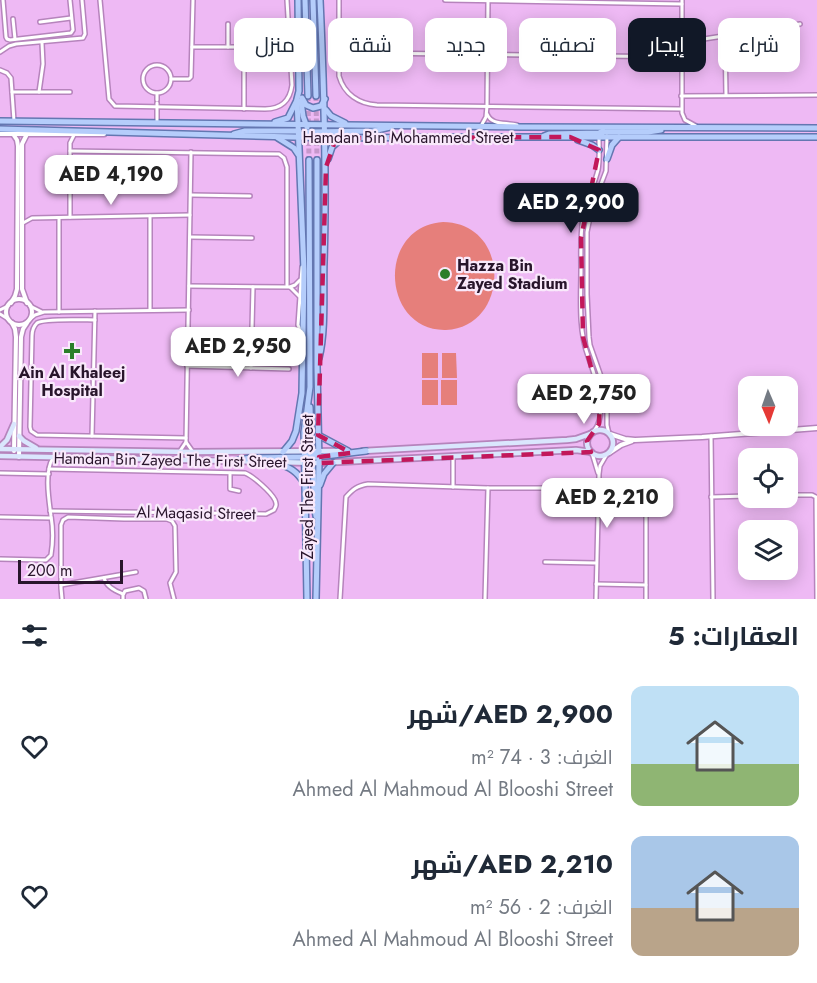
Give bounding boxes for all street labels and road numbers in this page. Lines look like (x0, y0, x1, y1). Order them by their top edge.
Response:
street label: Hamdan Bin Mohammed Street (302, 126, 514, 149)
street label: Zayed The First Street (296, 414, 319, 560)
street label: Hamdan Bin Zayed The First Street (53, 446, 287, 474)
street label: Al Maqasid Street (136, 500, 256, 526)

